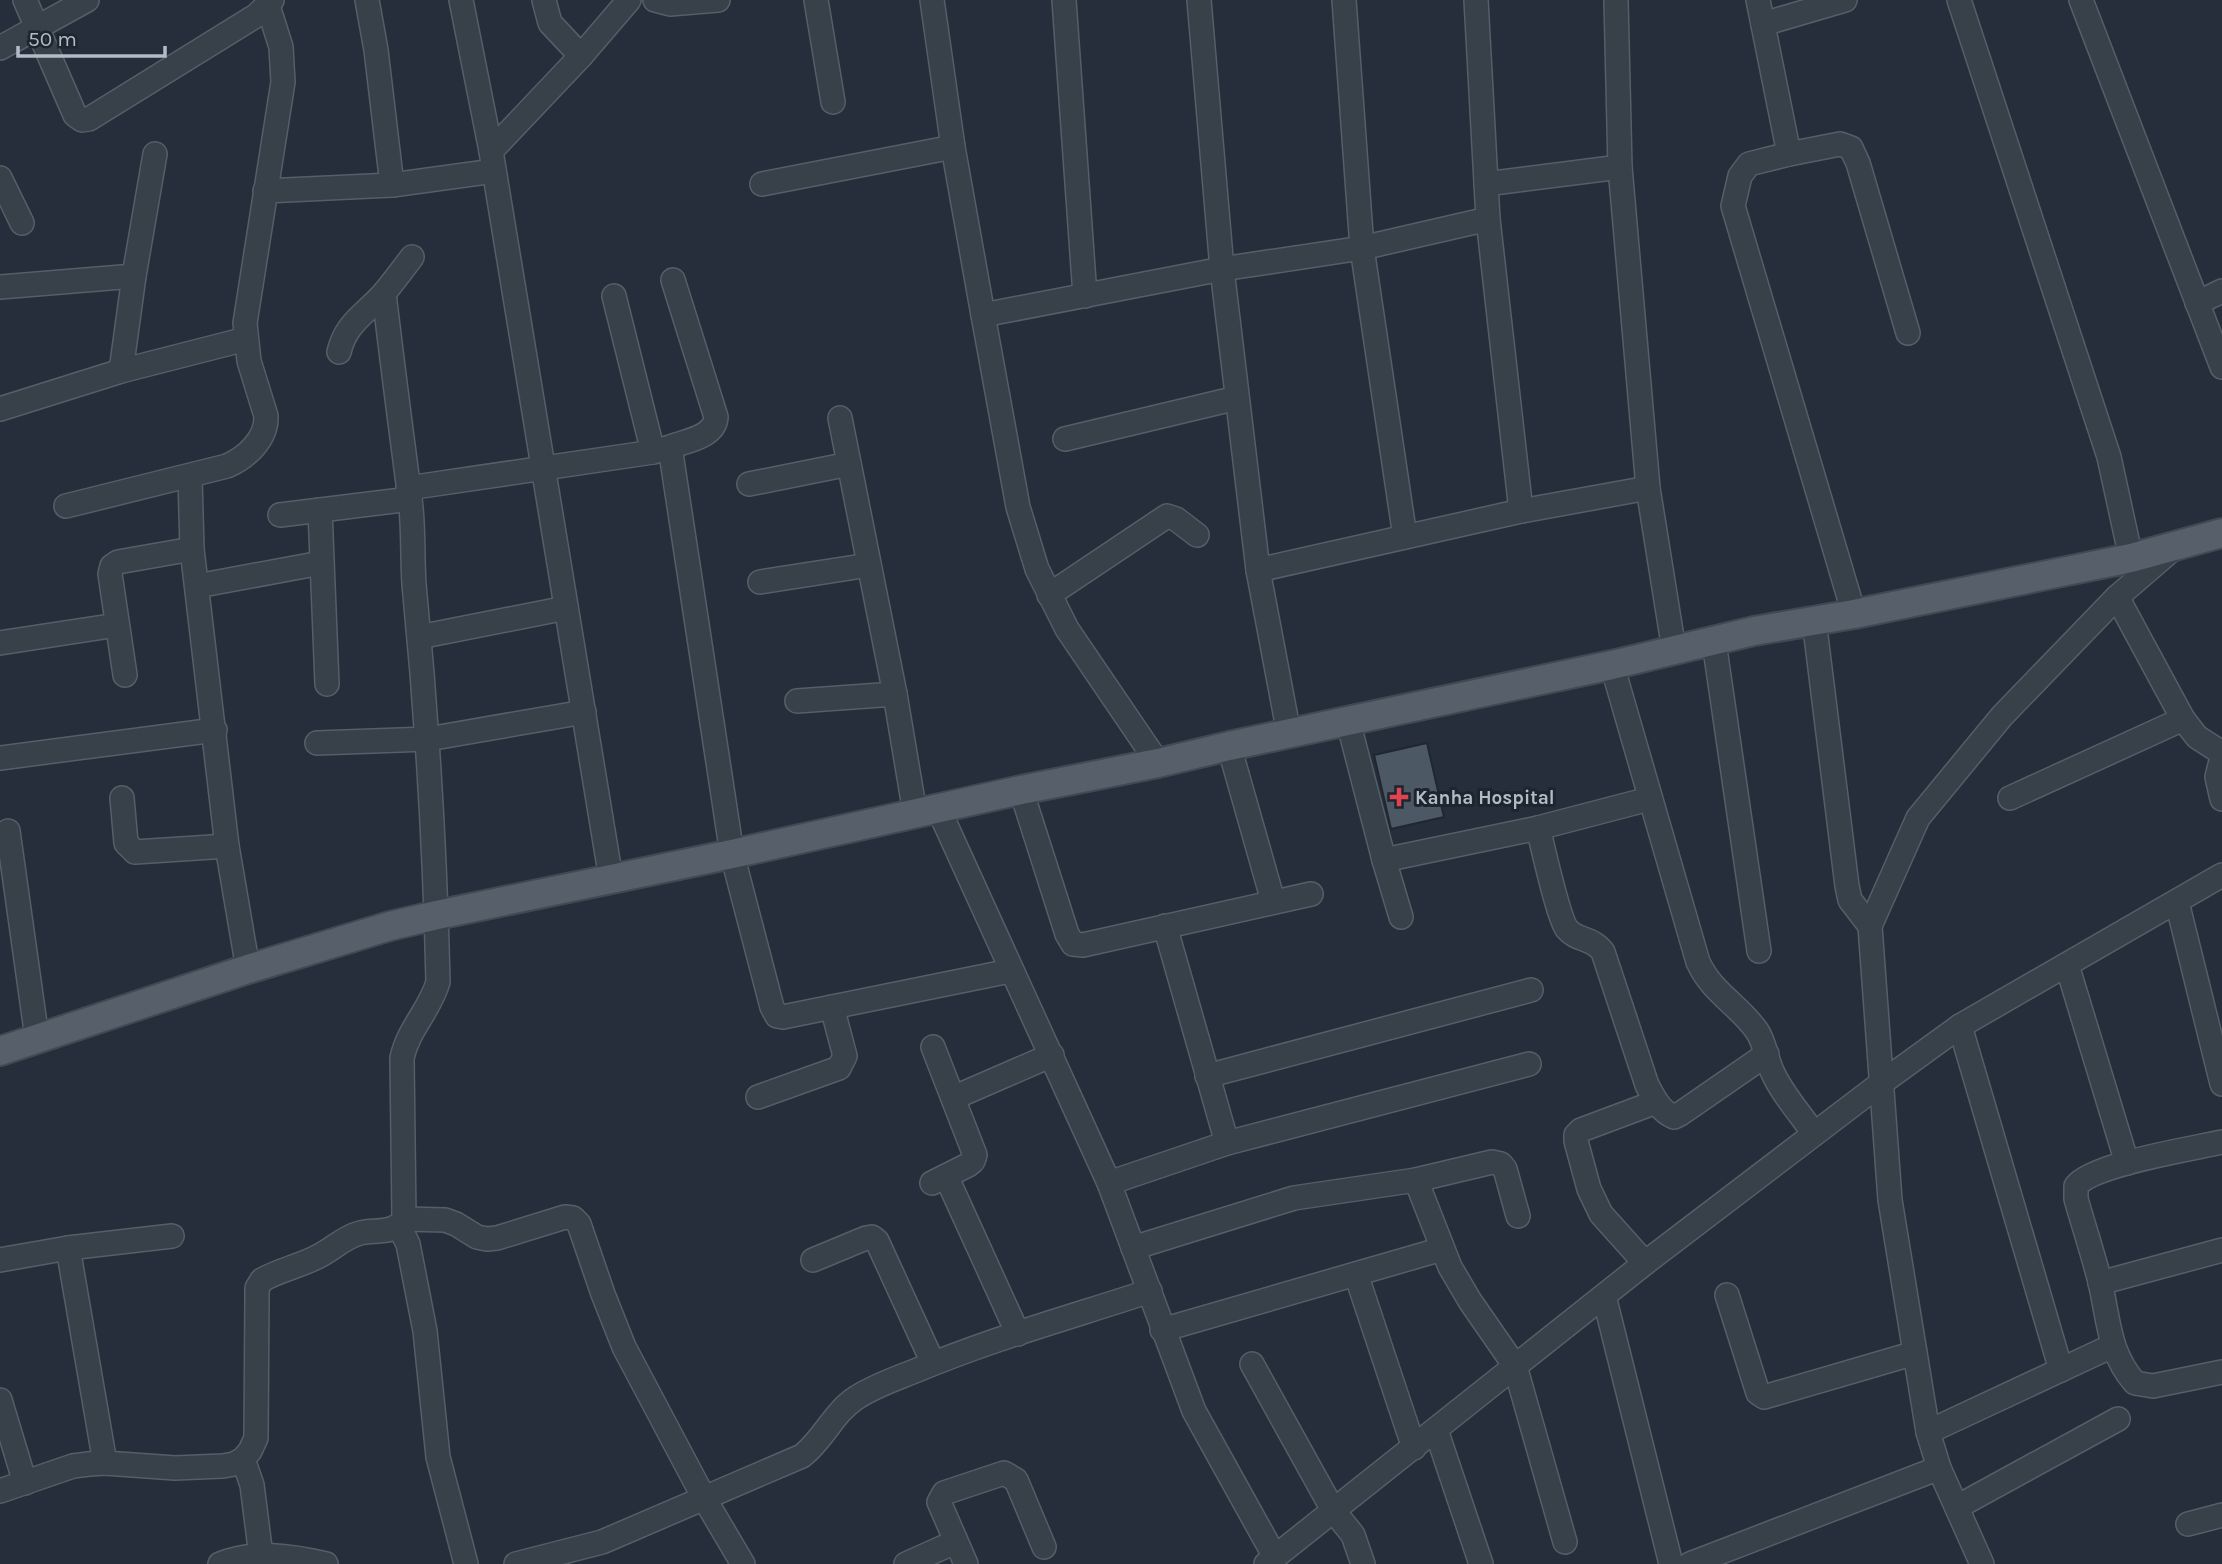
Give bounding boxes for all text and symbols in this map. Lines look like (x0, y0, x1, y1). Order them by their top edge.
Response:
scale bar (18, 14, 164, 58)
text: 50 m (28, 27, 77, 51)
marker: Kanha Hospital (1389, 787, 1409, 807)
place label: Kanha Hospital (1415, 787, 1555, 809)

